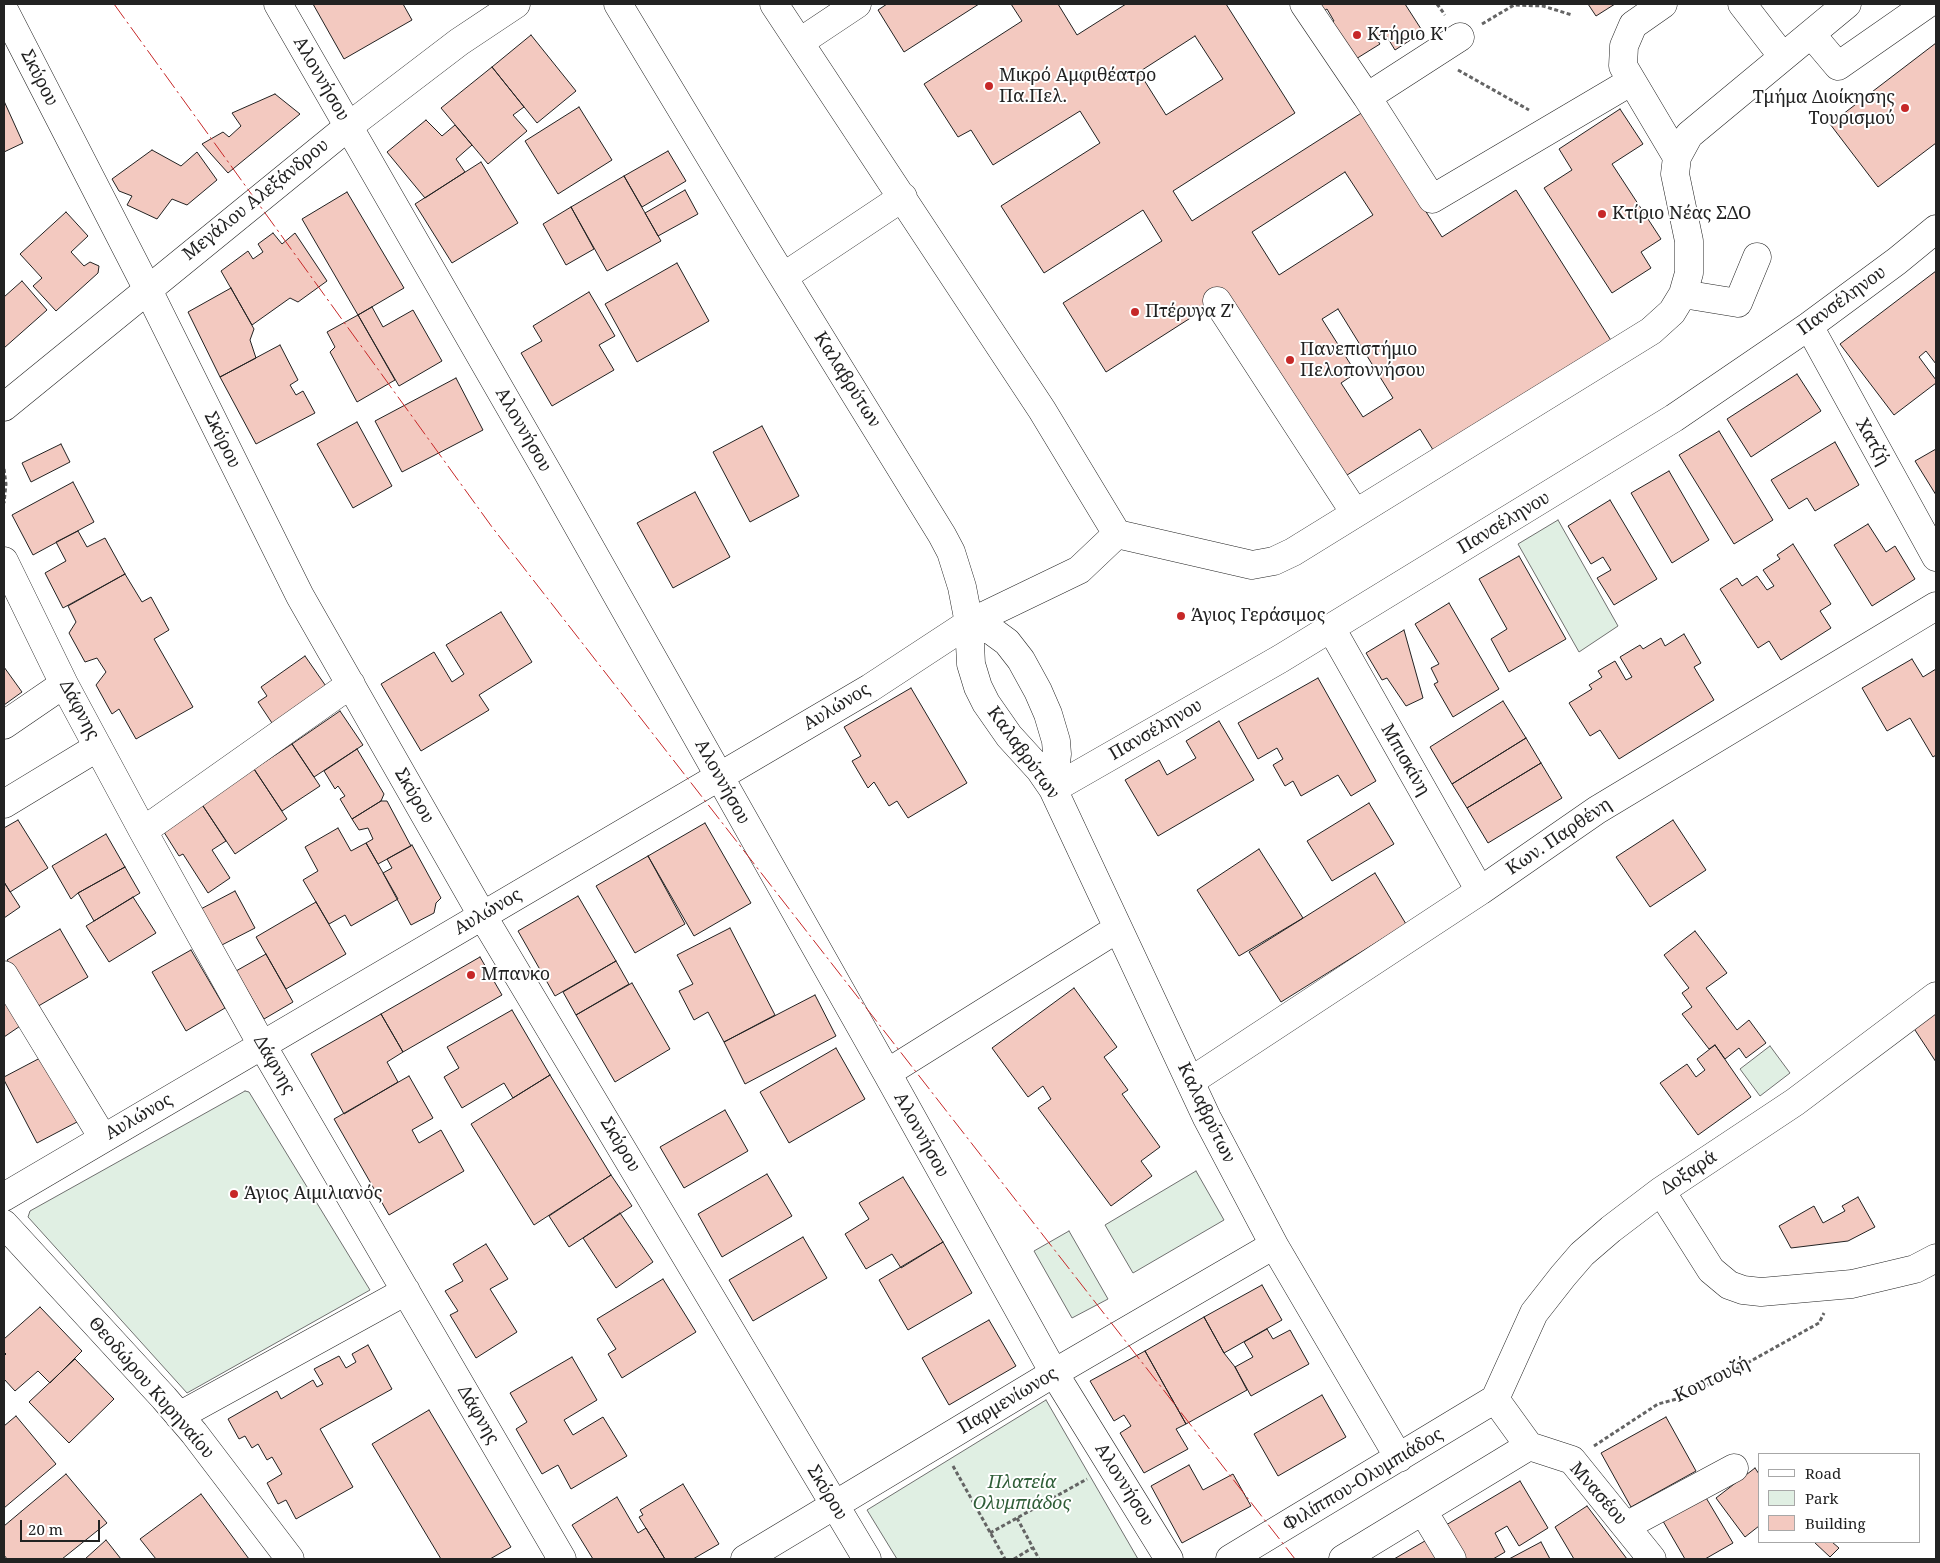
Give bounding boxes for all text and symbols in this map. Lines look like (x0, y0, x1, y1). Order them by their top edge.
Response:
place label: Κτήριο Κ' (1367, 24, 1448, 46)
marker: Κτήριο Κ' (1351, 29, 1363, 41)
street label: Αλοννήσου (288, 33, 354, 125)
street label: Σκύρου (16, 46, 62, 110)
place label: Μικρό Αμφιθέατρο Πα.Πελ. (999, 65, 1156, 108)
marker: Μικρό Αμφιθέατρο Πα.Πελ. (983, 80, 995, 92)
place label: Τμήμα Διοίκησης Τουρισμού (1753, 87, 1895, 130)
marker: Τμήμα Διοίκησης Τουρισμού (1899, 102, 1911, 114)
street label: Μεγάλου Αλεξάνδρου (179, 135, 333, 265)
place label: Κτίριο Νέας ΣΔΟ (1612, 203, 1751, 225)
marker: Κτίριο Νέας ΣΔΟ (1596, 208, 1608, 220)
street label: Πανσέληνου (1794, 262, 1890, 340)
place label: Πτέρυγα Ζ' (1145, 301, 1234, 323)
marker: Πτέρυγα Ζ' (1129, 306, 1141, 318)
street label: Καλαβρύτων (809, 328, 885, 432)
place label: Πανεπιστήμιο Πελοποννήσου (1300, 339, 1425, 382)
marker: Πανεπιστήμιο Πελοποννήσου (1284, 354, 1296, 366)
street label: Αλοννήσου (490, 384, 556, 476)
street label: Σκύρου (199, 408, 245, 472)
street label: Χατζή (1850, 415, 1894, 469)
street label: Πανσέληνου (1454, 487, 1554, 559)
place label: Άγιος Γεράσιμος (1191, 605, 1325, 627)
marker: Άγιος Γεράσιμος (1175, 610, 1187, 622)
street label: Δάφνης (54, 677, 104, 743)
street label: Αυλώνος (800, 679, 874, 735)
street label: Πανσέληνου (1106, 695, 1206, 765)
street label: Καλαβρύτων (982, 703, 1064, 803)
street label: Μπισκίνη (1376, 720, 1434, 800)
street label: Αλοννήσου (690, 736, 754, 828)
street label: Σκύρου (390, 765, 438, 827)
street label: Κων. Παρθένη (1502, 794, 1616, 880)
street label: Αυλώνος (450, 884, 526, 940)
place label: Μπανκο (481, 964, 550, 986)
marker: Μπανκο (465, 969, 477, 981)
street label: Δάφνης (249, 1032, 299, 1098)
street label: Καλαβρύτων (1172, 1059, 1240, 1167)
street label: Αυλώνος (101, 1089, 177, 1145)
street label: Αλοννήσου (889, 1089, 953, 1181)
street label: Σκύρου (595, 1114, 645, 1176)
street label: Δοξαρά (1657, 1146, 1721, 1200)
place label: Άγιος Αιμιλιανός (244, 1183, 382, 1205)
marker: Άγιος Αιμιλιανός (228, 1188, 240, 1200)
street label: Θεοδώρου Κυρηναίου (84, 1313, 218, 1463)
street label: Κουτουζή (1671, 1353, 1753, 1407)
street label: Παρμενίωνος (954, 1363, 1062, 1439)
street label: Δάφνης (453, 1382, 503, 1448)
street label: Φιλίππου-Ολυμπιάδος (1279, 1424, 1447, 1536)
street label: Αλοννήσου (1090, 1440, 1158, 1530)
legend (1758, 1453, 1920, 1543)
street label: Μνασέου (1565, 1458, 1631, 1530)
street label: Σκύρου (802, 1462, 852, 1524)
text: Road (1805, 1463, 1841, 1483)
park label: Πλατεία Ολυμπιάδος (973, 1472, 1071, 1515)
text: Park (1805, 1488, 1838, 1508)
scale bar (22, 1510, 102, 1542)
text: Building (1805, 1513, 1866, 1533)
text: 20 m (28, 1519, 63, 1539)

